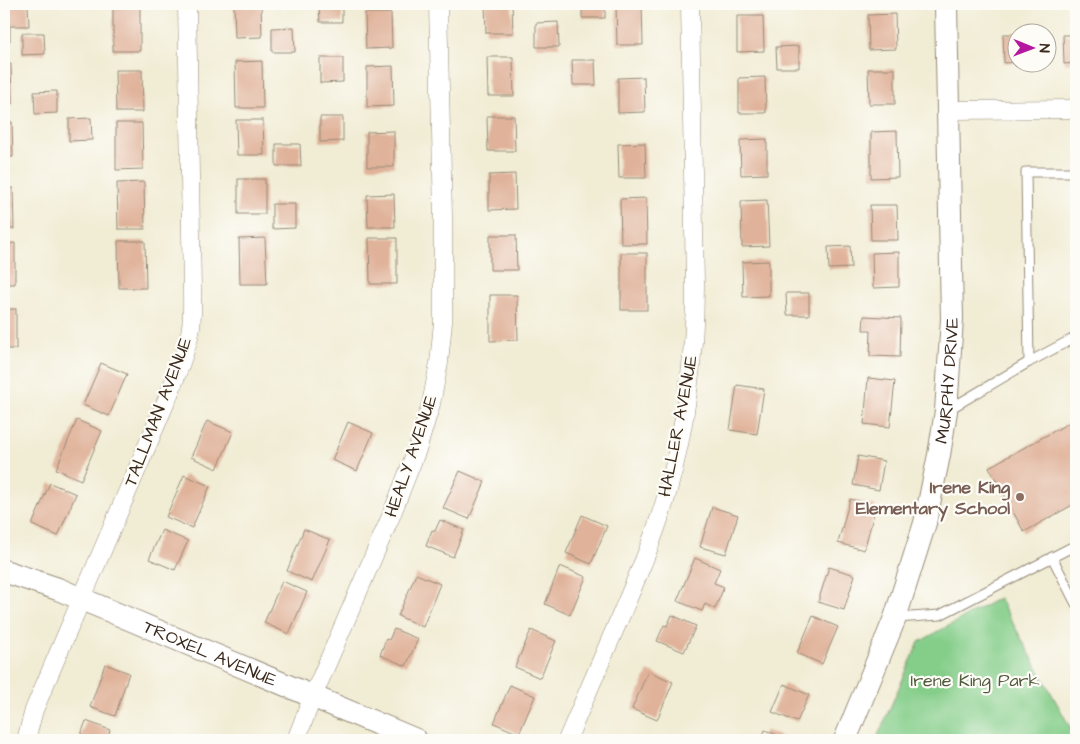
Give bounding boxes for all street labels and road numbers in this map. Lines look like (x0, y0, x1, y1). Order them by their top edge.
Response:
street label: MURPHY DRIVE (929, 316, 965, 445)
street label: TALLMAN AVENUE (118, 333, 198, 490)
street label: HALLER AVENUE (652, 353, 704, 499)
street label: HEALY AVENUE (378, 391, 444, 521)
street label: TROXEL AVENUE (139, 614, 281, 693)

